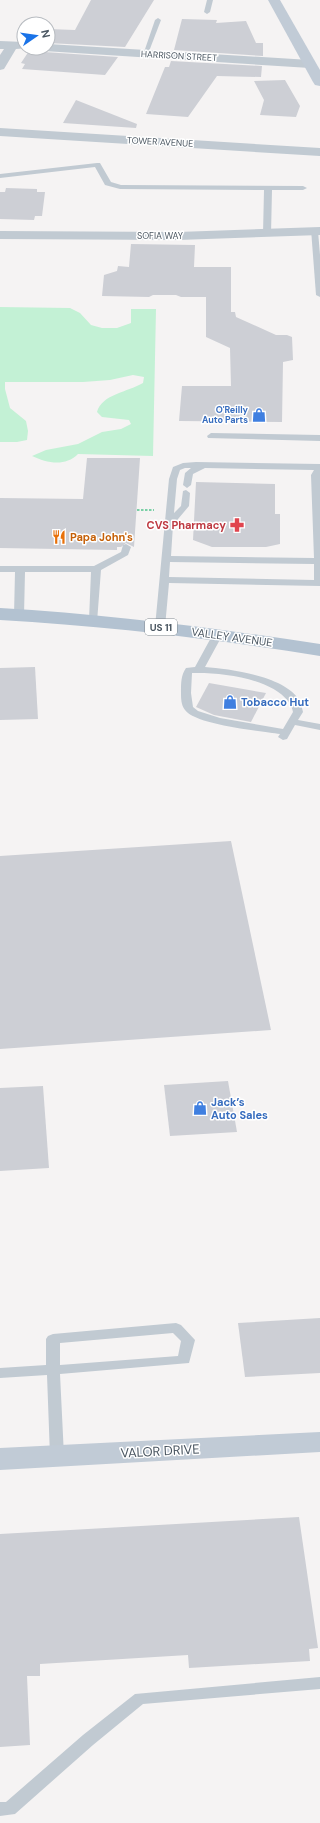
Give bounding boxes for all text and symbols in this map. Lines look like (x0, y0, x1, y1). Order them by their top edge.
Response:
north arrow (16, 16, 56, 56)
text: N (38, 28, 53, 39)
street label: HARRISON STREET (141, 48, 217, 64)
street label: TOWER AVENUE (127, 134, 193, 150)
street label: SOFIA WAY (137, 230, 184, 242)
place label: O'Reilly Auto Parts (202, 404, 249, 426)
shop icon: O'Reilly Auto Parts (251, 407, 267, 423)
pharmacy icon: CVS Pharmacy (229, 517, 245, 533)
place label: CVS Pharmacy (147, 518, 226, 532)
restaurant icon: Papa John's (51, 529, 67, 545)
place label: Papa John's (70, 530, 133, 544)
road number: US 11 (145, 619, 177, 635)
street label: VALLEY AVENUE (191, 624, 273, 650)
shop icon: Tobacco Hut (222, 694, 238, 710)
place label: Tobacco Hut (241, 695, 309, 709)
place label: Jack’s Auto Sales (211, 1095, 268, 1122)
shop icon: Jack’s Auto Sales (192, 1100, 208, 1116)
street label: VALOR DRIVE (120, 1440, 200, 1462)

